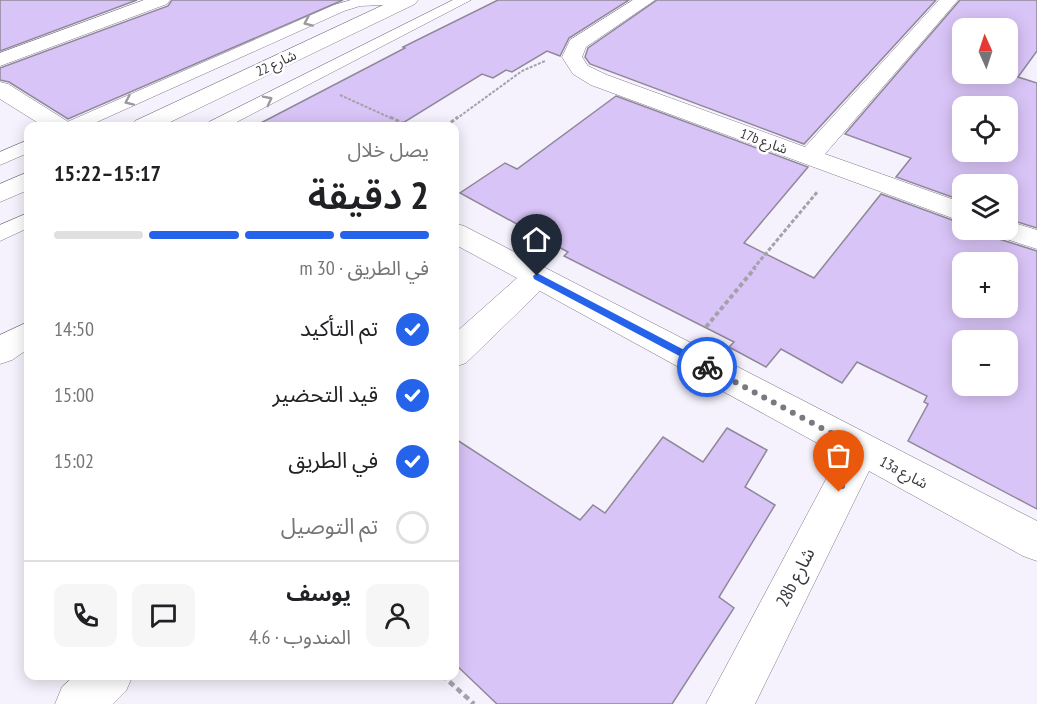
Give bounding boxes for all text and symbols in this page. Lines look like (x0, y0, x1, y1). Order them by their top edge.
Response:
one-way arrow (303, 15, 314, 27)
north arrow (952, 18, 1018, 84)
map controls (952, 18, 1018, 396)
street label: شارع 22 (253, 46, 300, 82)
one-way arrow (125, 94, 136, 106)
one-way arrow (261, 95, 272, 107)
button: locate (952, 96, 1018, 162)
street label: 17b شارع (737, 124, 790, 160)
text: يصل خلال (348, 137, 429, 163)
text: 15:17–15:22 (54, 159, 161, 187)
text: 2 دقيقة (308, 169, 429, 220)
button: layers (952, 174, 1018, 240)
pin (511, 214, 562, 276)
icon: home (520, 223, 553, 256)
button: + (952, 252, 1018, 318)
text: في الطريق · 30 m (299, 255, 429, 281)
icon: check (396, 313, 429, 346)
text: تم التأكيد (300, 314, 378, 342)
text: 14:50 (54, 316, 94, 342)
button: − (952, 330, 1018, 396)
courier (677, 337, 737, 397)
icon: bike (691, 351, 724, 384)
icon: check (396, 379, 429, 412)
text: قيد التحضير (273, 380, 378, 408)
text: 15:00 (54, 382, 94, 408)
pin (813, 430, 864, 492)
icon: bag (822, 439, 855, 472)
icon: check (396, 445, 429, 478)
text: في الطريق (288, 446, 378, 474)
text: 15:02 (54, 448, 94, 474)
street label: 13a شارع (875, 451, 932, 495)
text: تم التوصيل (281, 512, 378, 540)
street label: 28b شارع (770, 544, 822, 612)
text: يوسف (286, 579, 351, 607)
button: phone (54, 584, 117, 647)
button: chat (132, 584, 195, 647)
button: person (366, 584, 429, 647)
text: المندوب · 4.6 (249, 624, 351, 650)

